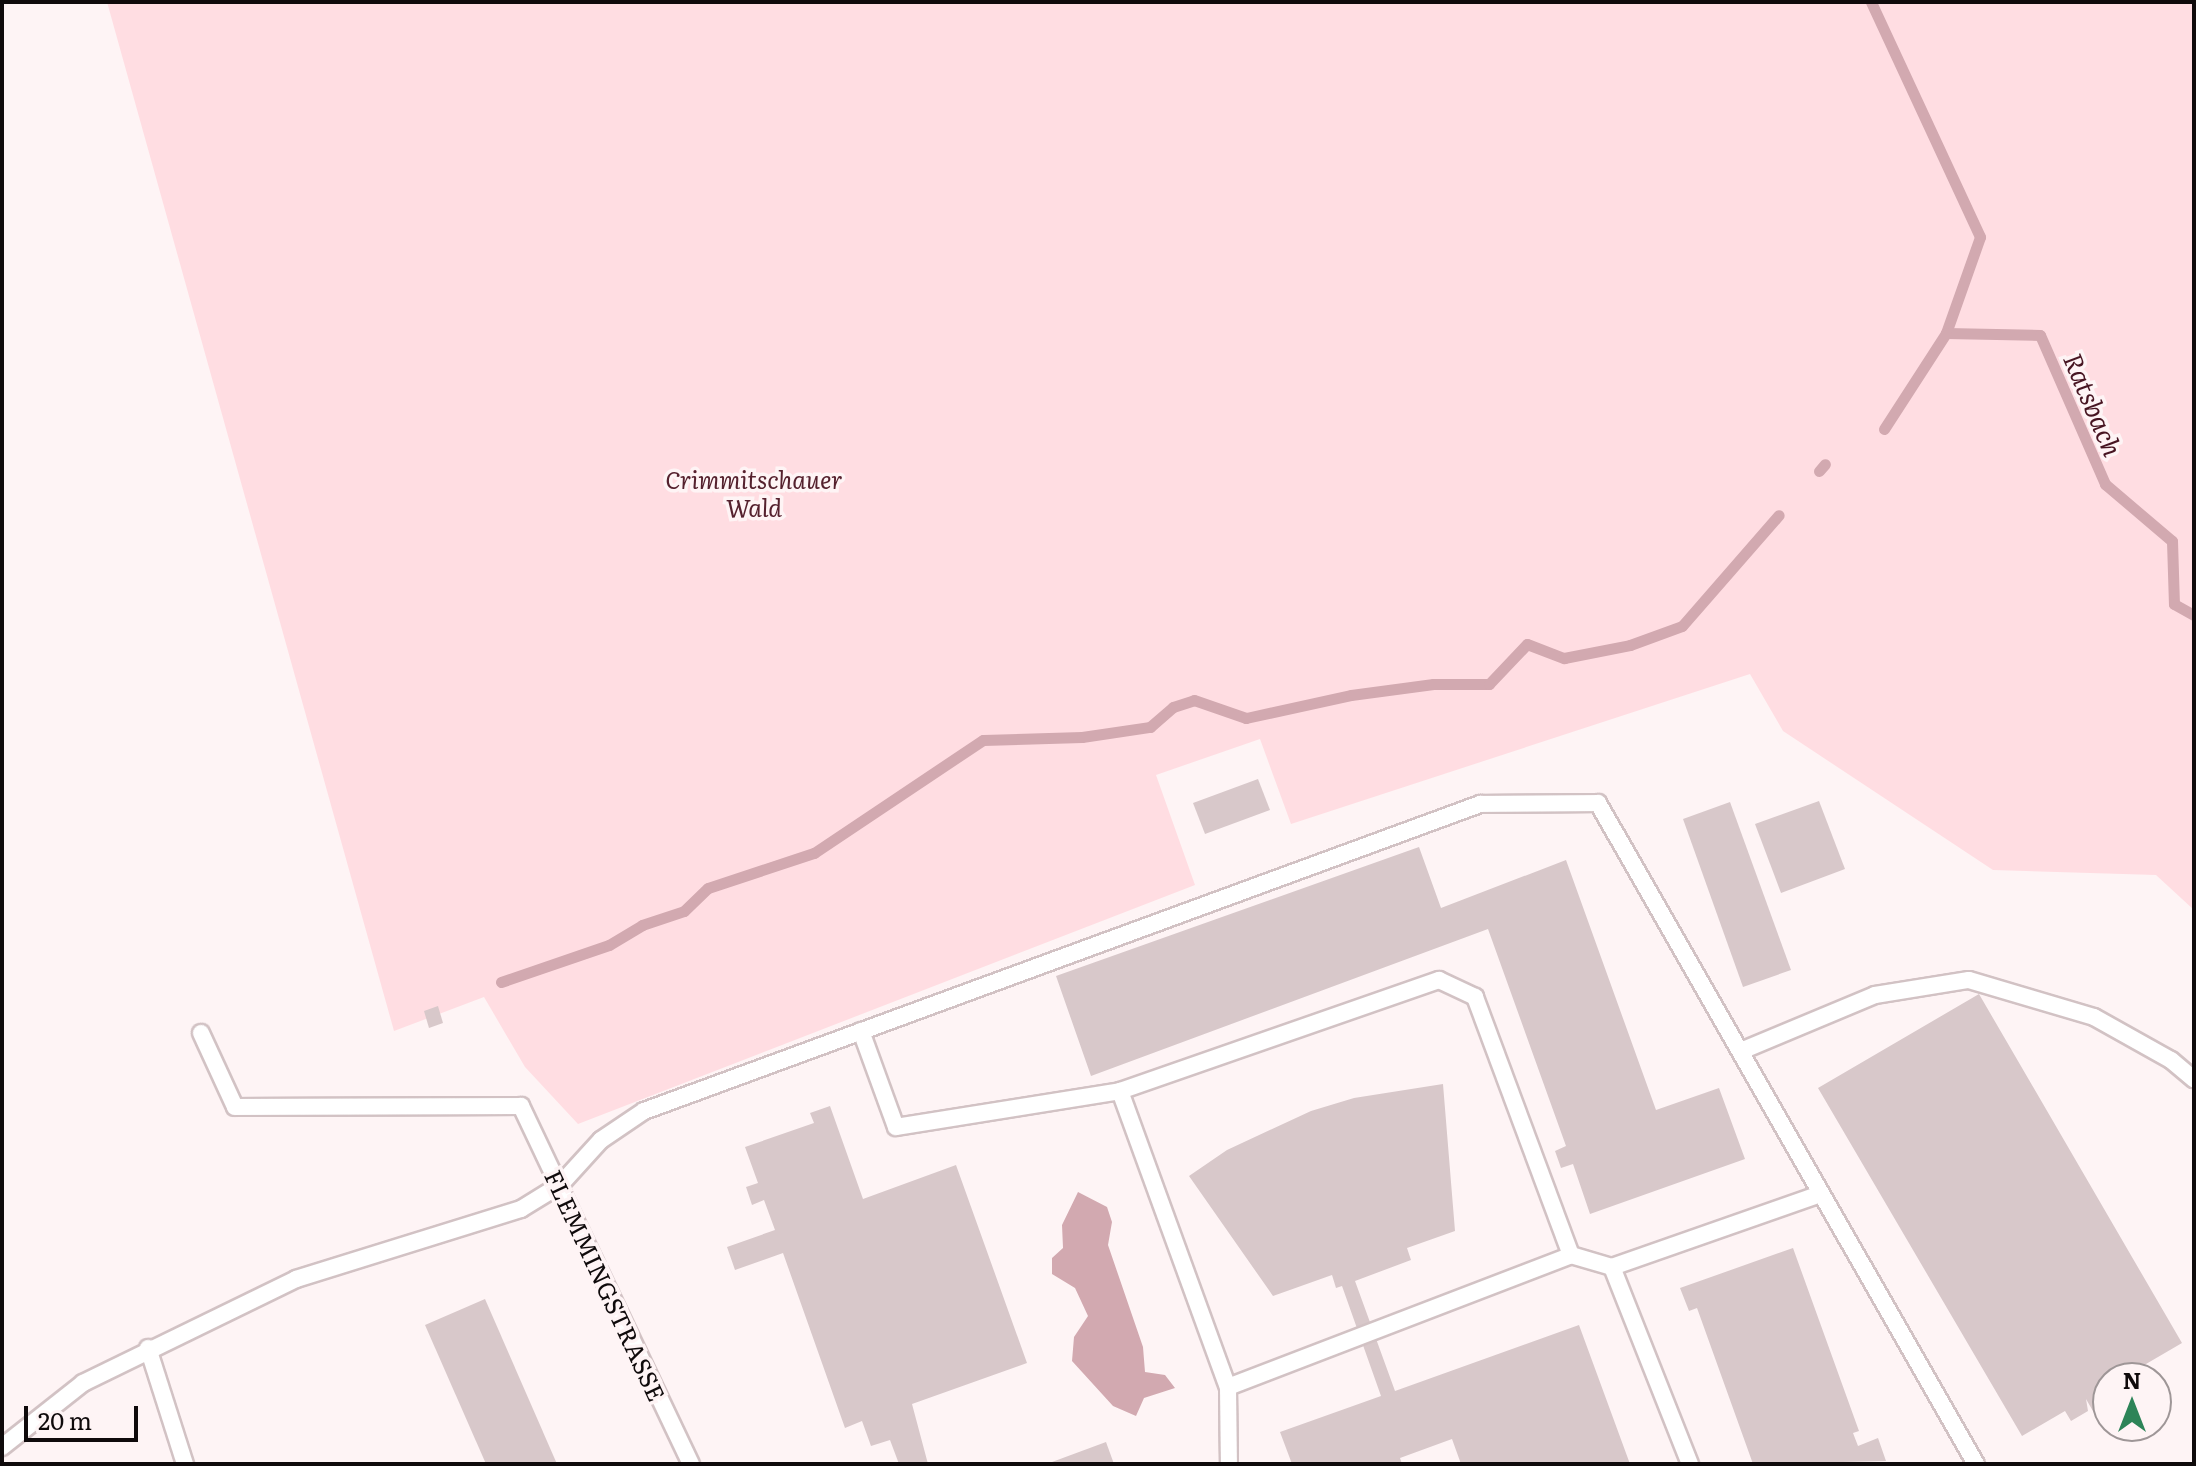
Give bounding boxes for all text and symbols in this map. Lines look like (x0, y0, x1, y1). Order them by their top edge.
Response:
water label: Ratsbach (2058, 348, 2130, 460)
park label: Crimmitschauer Wald (665, 465, 843, 521)
street label: FLEMMINGSTRASSE (540, 1165, 672, 1405)
north arrow (2092, 1362, 2172, 1442)
text: N (2123, 1363, 2141, 1396)
scale bar (28, 1390, 142, 1440)
text: 20 m (38, 1402, 92, 1437)

